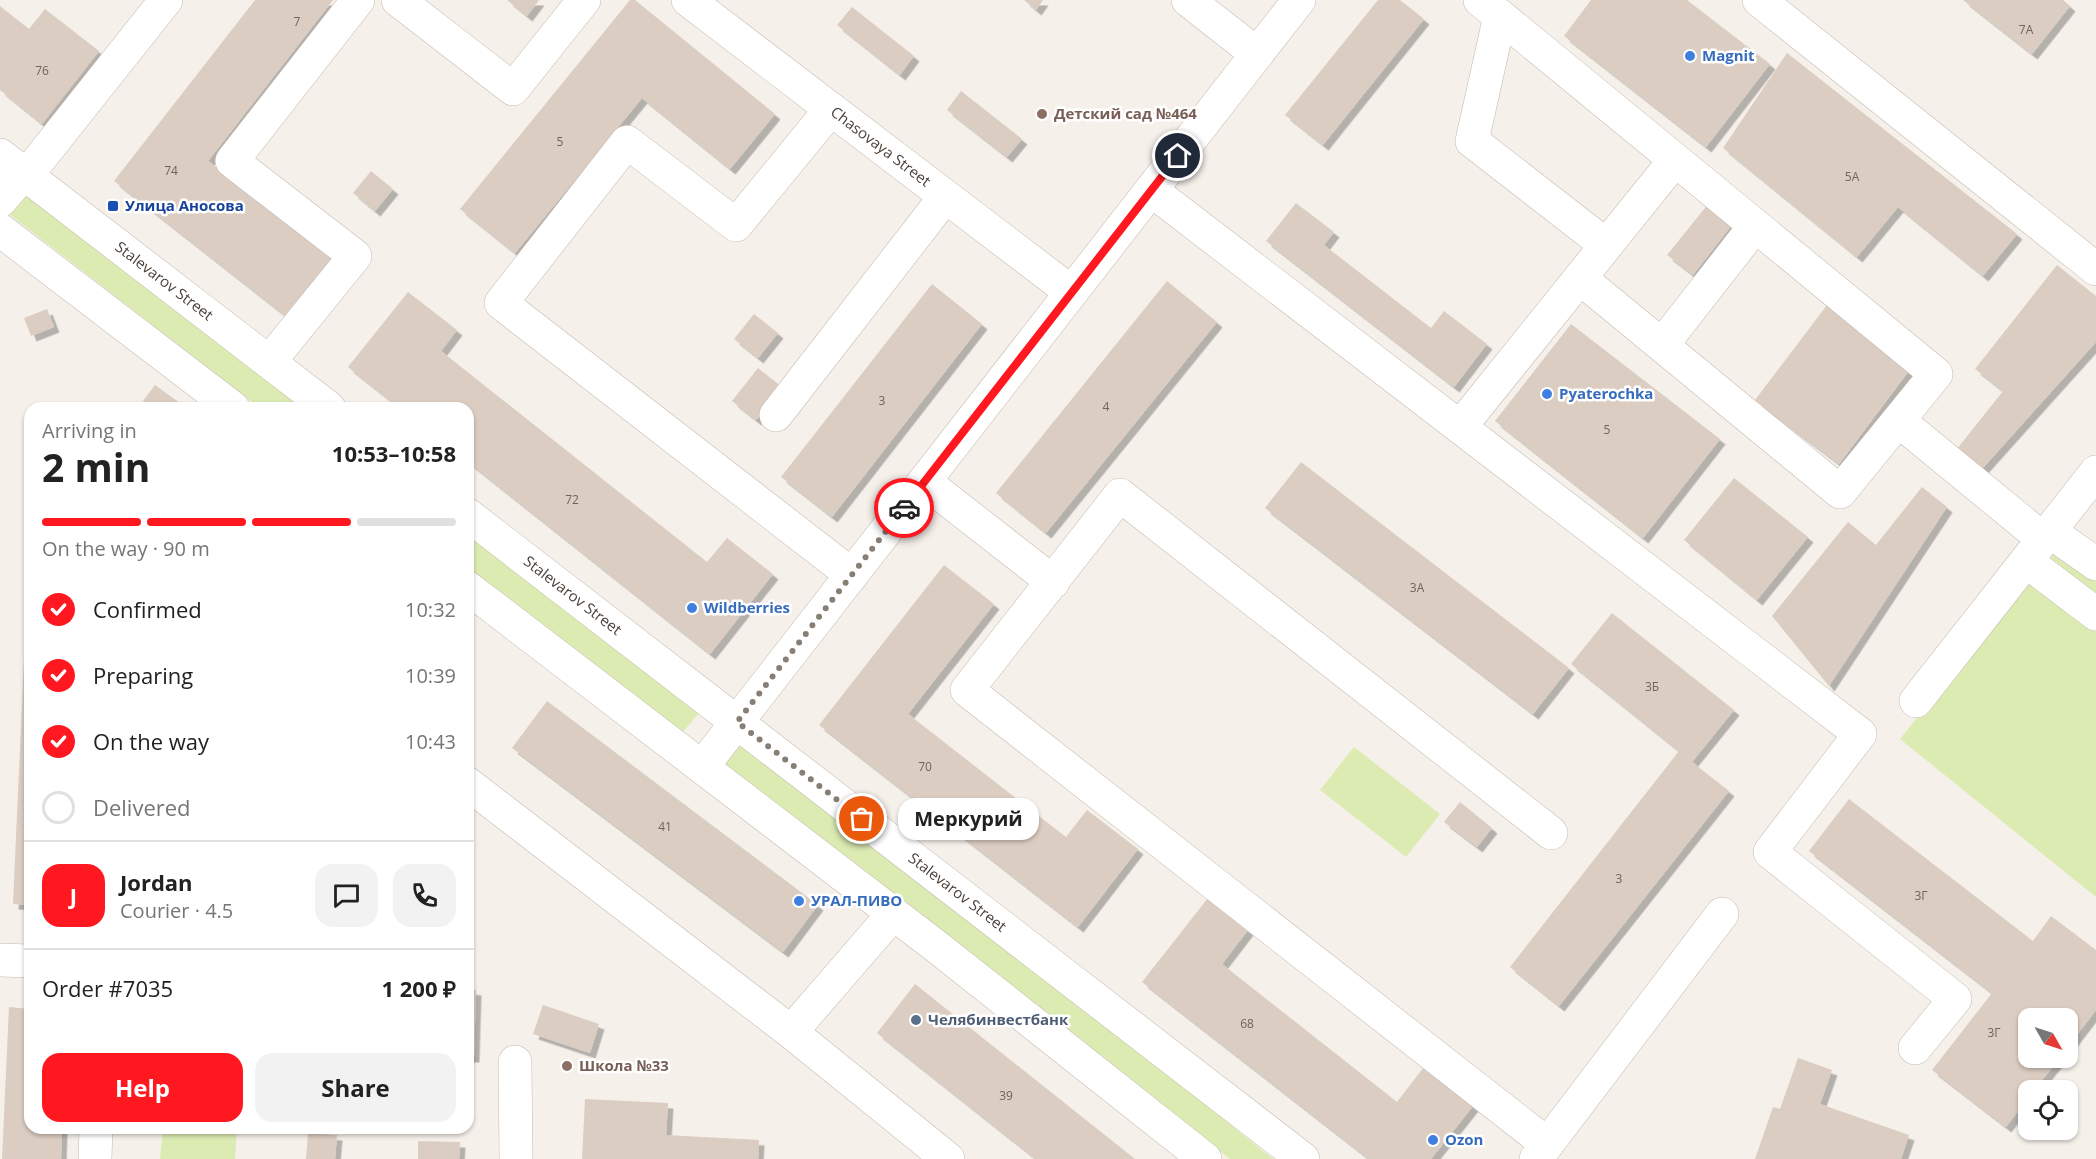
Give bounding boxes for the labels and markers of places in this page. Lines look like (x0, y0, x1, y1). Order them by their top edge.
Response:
place label: Magnit (1702, 45, 1755, 65)
marker: Magnit (1683, 49, 1697, 63)
place label: Детский сад №464 (1054, 103, 1197, 123)
marker: Детский сад №464 (1035, 107, 1049, 121)
pin (1152, 130, 1203, 181)
place label: Улица Аносова (125, 195, 244, 215)
marker: Улица Аносова (106, 199, 120, 213)
place label: Pyaterochka (1559, 383, 1653, 403)
marker: Pyaterochka (1540, 387, 1554, 401)
place label: Wildberries (704, 597, 790, 617)
marker: Wildberries (685, 601, 699, 615)
pin (836, 793, 887, 844)
callout: Меркурий (898, 798, 1039, 840)
place label: УРАЛ-ПИВО (811, 890, 902, 910)
marker: УРАЛ-ПИВО (792, 894, 806, 908)
place label: Челябинвестбанк (928, 1009, 1069, 1029)
marker: Челябинвестбанк (909, 1013, 923, 1027)
place label: Школа №33 (579, 1055, 669, 1075)
marker: Школа №33 (560, 1059, 574, 1073)
place label: Ozon (1445, 1129, 1483, 1149)
marker: Ozon (1426, 1133, 1440, 1147)

